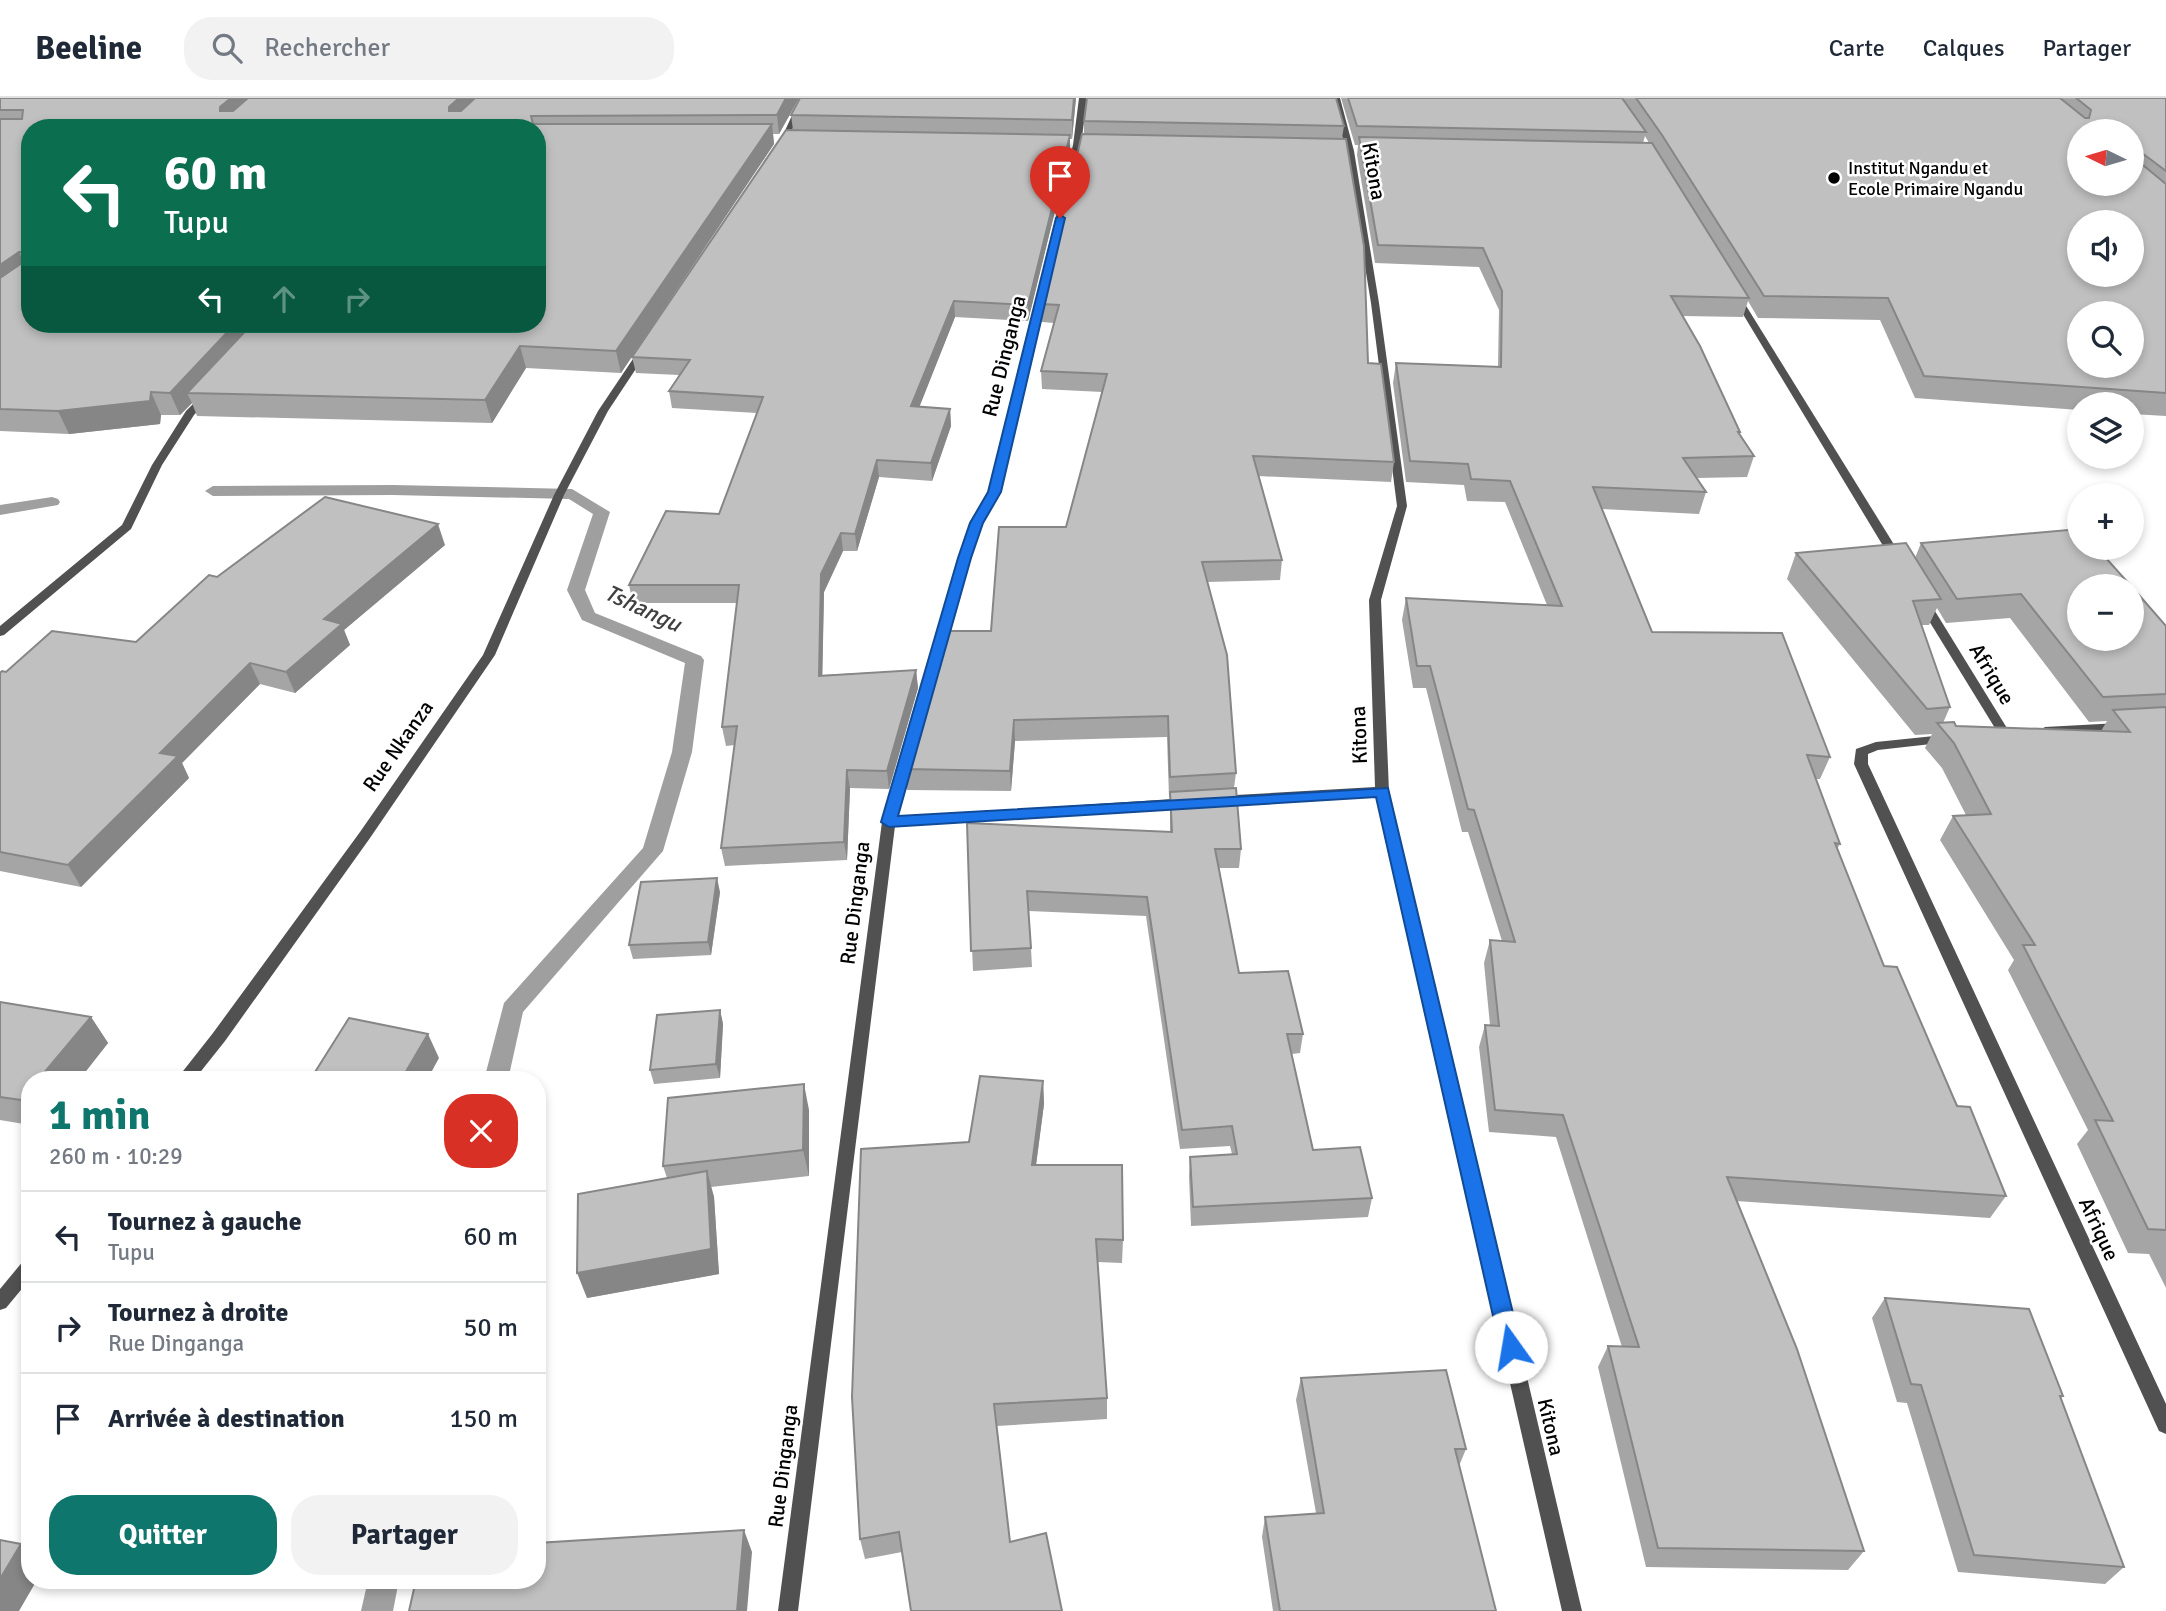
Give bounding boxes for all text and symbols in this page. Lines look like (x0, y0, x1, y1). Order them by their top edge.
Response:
search box (184, 17, 674, 80)
text: Beeline (35, 28, 142, 69)
icon: search (208, 29, 246, 67)
text: Rechercher (264, 32, 390, 64)
text: Carte (1829, 33, 1885, 63)
text: Calques (1923, 33, 2004, 63)
text: Partager (2042, 33, 2131, 63)
north arrow (2067, 119, 2144, 196)
map controls (2067, 119, 2144, 651)
street label: Kitona (1356, 140, 1392, 202)
text: 60 m (164, 143, 267, 203)
pin (1030, 146, 1090, 218)
icon: left (49, 147, 140, 238)
icon: arrive (1041, 157, 1079, 195)
place label: Institut Ngandu et Ecole Primaire Ngandu (1848, 157, 2023, 200)
marker: Institut Ngandu et Ecole Primaire Ngandu (1826, 170, 1842, 186)
text: Tupu (164, 203, 229, 242)
button: sound (2067, 210, 2144, 287)
icon: left (192, 280, 230, 318)
icon: ahead (265, 280, 303, 318)
icon: right (338, 280, 376, 318)
street label: Rue Dinganga (976, 292, 1032, 420)
button: search (2067, 301, 2144, 378)
button: layers (2067, 392, 2144, 469)
button: + (2067, 483, 2144, 560)
button: − (2067, 574, 2144, 651)
water label: Tshangu (600, 578, 687, 639)
street label: Afrique (1964, 639, 2020, 709)
street label: Rue Nkanza (357, 695, 439, 797)
street label: Kitona (1345, 705, 1373, 765)
street label: Rue Dinganga (835, 840, 875, 966)
text: 1 min (49, 1090, 150, 1141)
button: close (444, 1094, 518, 1168)
text: 260 m · 10:29 (49, 1142, 183, 1171)
street label: Afrique (2073, 1193, 2125, 1265)
text: Tournez à gauche (108, 1206, 302, 1238)
icon: left (49, 1218, 87, 1256)
text: 60 m (463, 1221, 518, 1253)
text: Tupu (108, 1238, 155, 1267)
text: Tournez à droite (108, 1297, 288, 1329)
icon: right (49, 1309, 87, 1347)
position arrow (1474, 1310, 1548, 1384)
text: 50 m (463, 1312, 518, 1344)
text: Rue Dinganga (108, 1329, 244, 1358)
street label: Kitona (1532, 1396, 1570, 1458)
icon: arrive (49, 1400, 87, 1438)
text: Arrivée à destination (108, 1403, 345, 1435)
text: 150 m (449, 1403, 518, 1435)
street label: Rue Dinganga (763, 1403, 803, 1529)
button: Quitter (49, 1495, 277, 1575)
button: Partager (291, 1495, 518, 1575)

